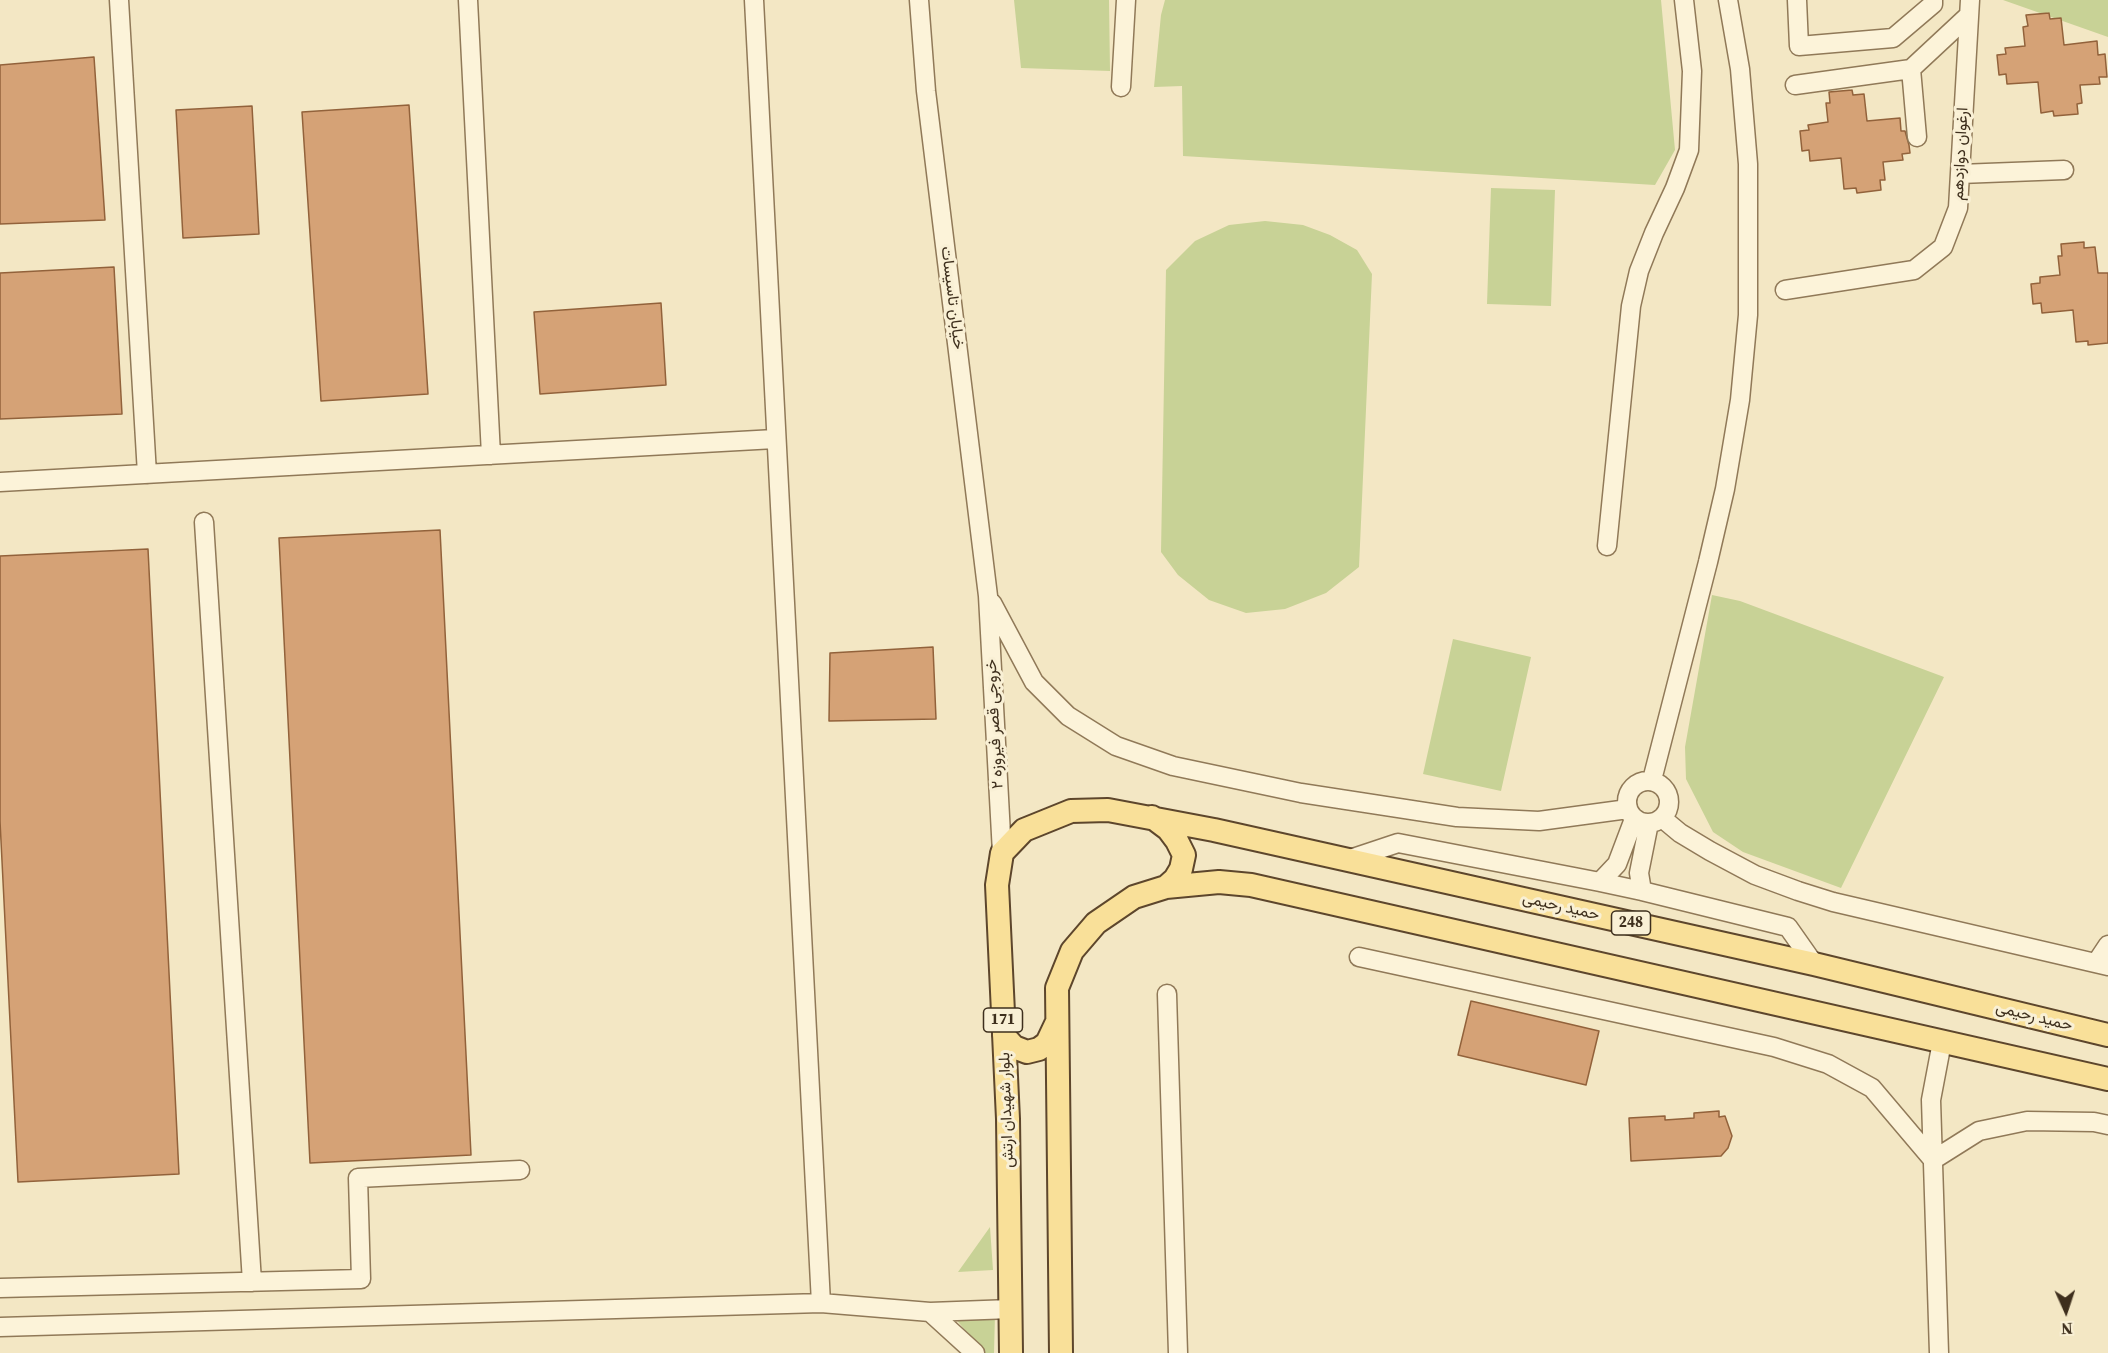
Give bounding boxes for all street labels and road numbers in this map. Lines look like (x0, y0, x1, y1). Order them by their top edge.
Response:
street label: ارغوان دوازدهم (1949, 107, 1973, 201)
street label: خیابان تاسیسات (936, 245, 968, 351)
street label: خروجی قصر فیروزه ۲ (982, 659, 1008, 789)
street label: حمید رحیمی (1521, 889, 1601, 925)
road number: 248 (1612, 911, 1650, 935)
street label: حمید رحیمی (1994, 998, 2074, 1036)
road number: 171 (984, 1008, 1022, 1032)
street label: بلوار شهیدان ارتش (995, 1052, 1019, 1168)

